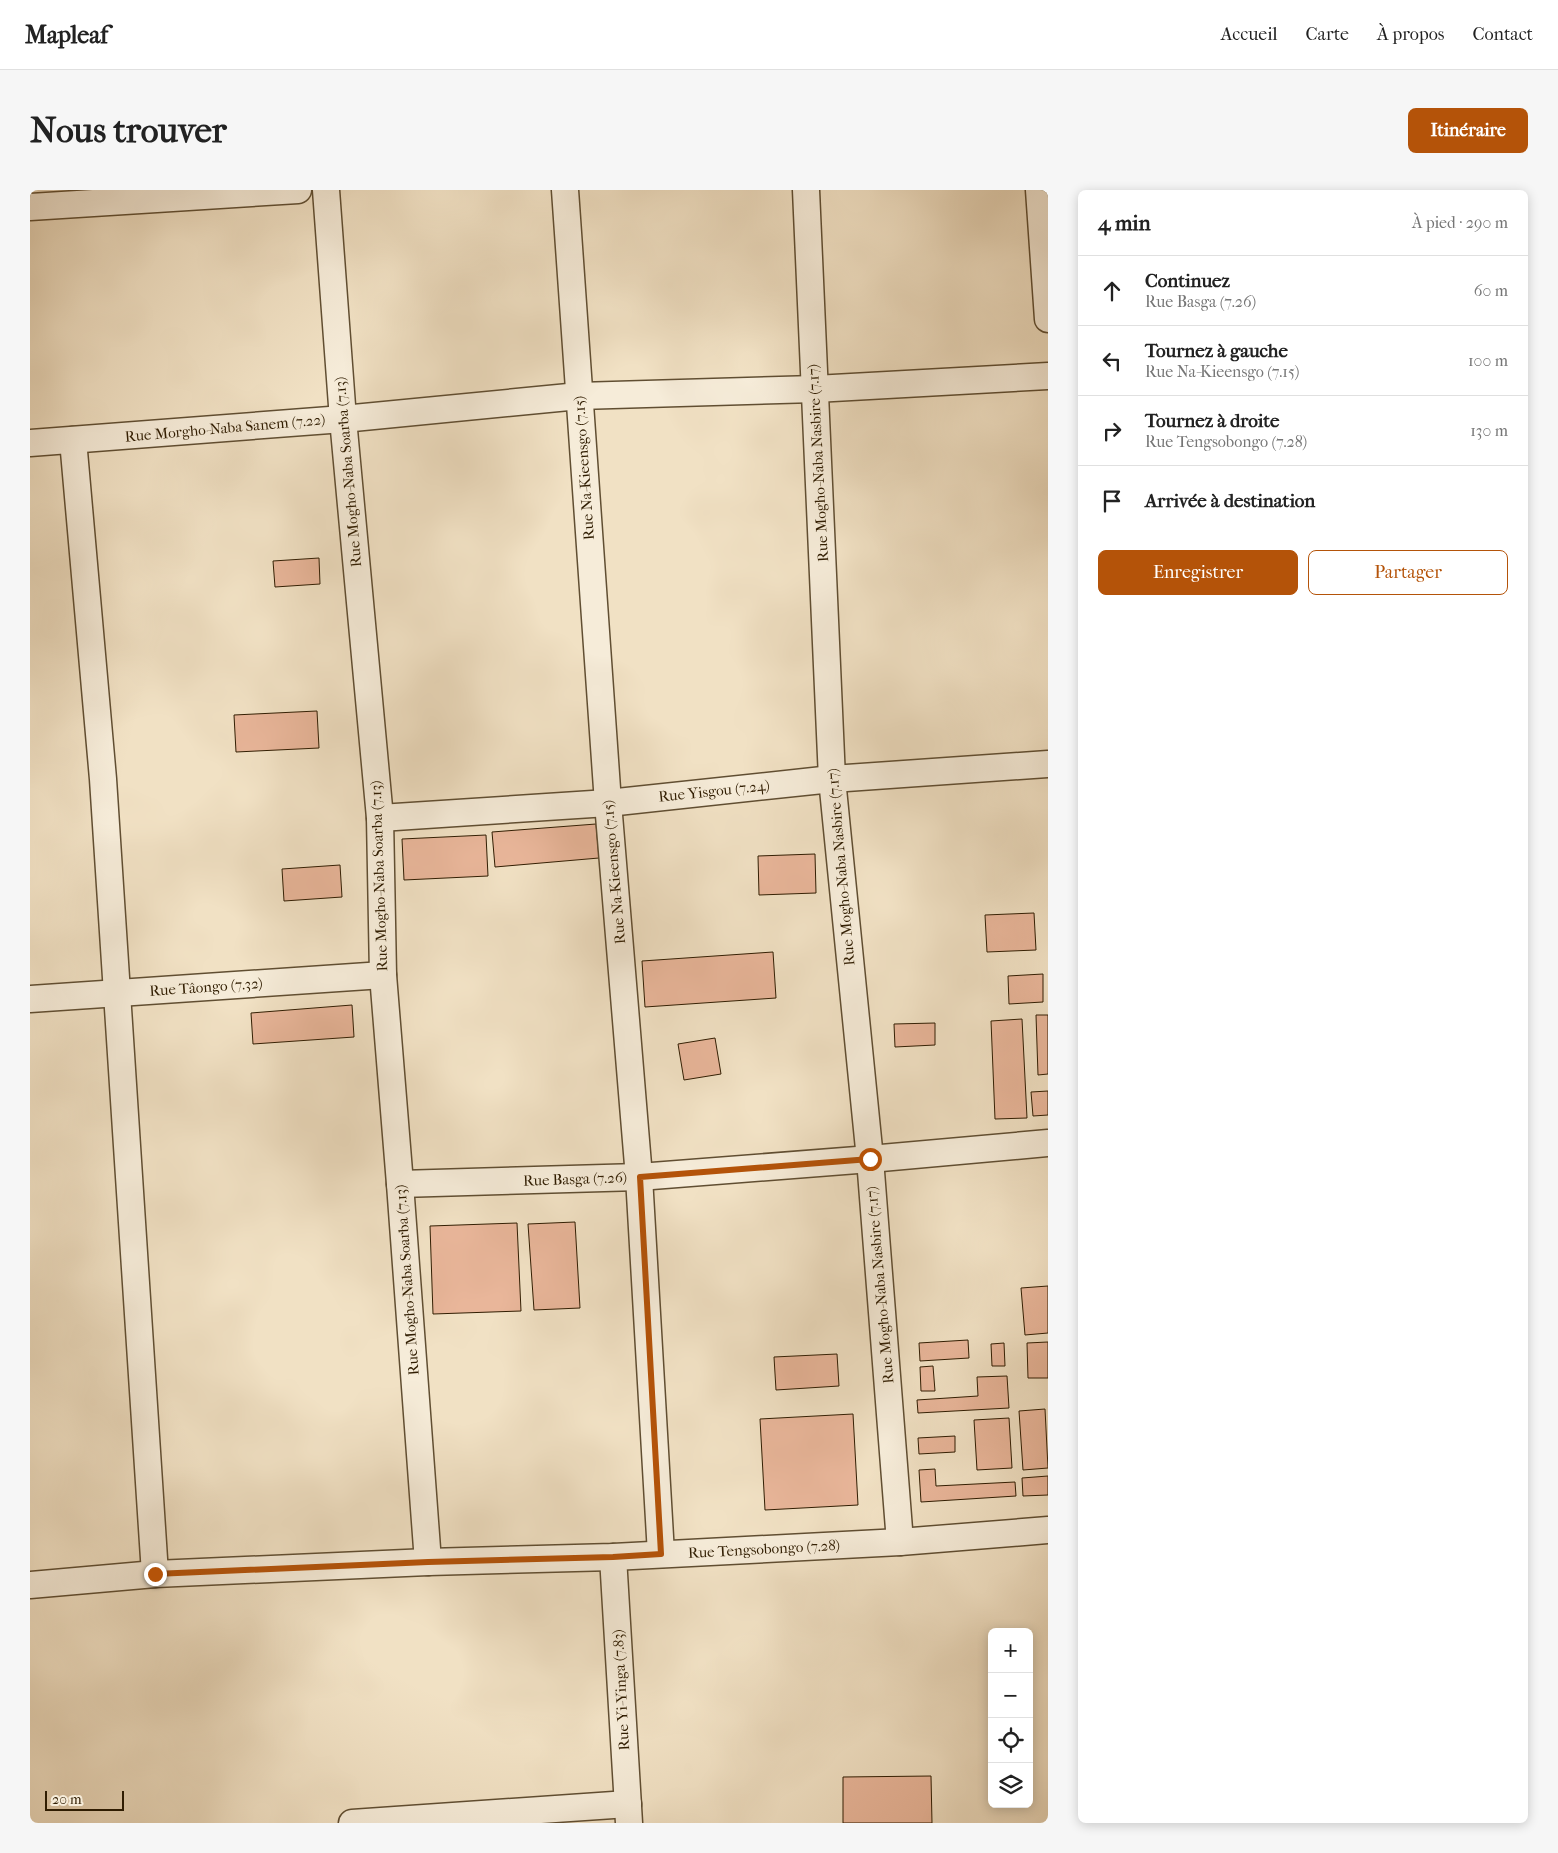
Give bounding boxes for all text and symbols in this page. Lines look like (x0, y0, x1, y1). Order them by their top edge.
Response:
text: Mapleaf (25, 21, 108, 49)
text: Accueil (1221, 24, 1278, 45)
text: Carte (1306, 24, 1349, 45)
text: À propos (1377, 24, 1444, 45)
text: Contact (1472, 24, 1533, 45)
button: Itinéraire (1408, 108, 1528, 153)
text: Nous trouver (30, 110, 227, 151)
text: 4 min (1098, 211, 1151, 235)
text: À pied · 290 m (1412, 213, 1508, 232)
text: Continuez (1145, 270, 1230, 292)
icon: ahead (1098, 277, 1126, 305)
text: 60 m (1474, 281, 1508, 300)
text: Rue Basga (7.26) (1145, 292, 1256, 311)
text: Tournez à gauche (1145, 340, 1288, 362)
icon: left (1098, 347, 1126, 375)
text: 100 m (1468, 351, 1508, 370)
text: Rue Na-Kieensgo (7.15) (1145, 362, 1299, 381)
street label: Rue Mogho-Naba Nasbire (7.17) (804, 364, 832, 562)
street label: Rue Mogho-Naba Soarba (7.13) (331, 376, 365, 568)
street label: Rue Na-Kieensgo (7.15) (570, 395, 598, 541)
street label: Rue Morgho-Naba Sanem (7.22) (124, 410, 326, 446)
text: Tournez à droite (1145, 410, 1279, 432)
icon: right (1098, 417, 1126, 445)
text: 130 m (1470, 421, 1508, 440)
text: Rue Tengsobongo (7.28) (1145, 432, 1307, 451)
icon: arrive (1098, 487, 1126, 515)
text: Arrivée à destination (1145, 490, 1315, 512)
button: Enregistrer (1098, 550, 1298, 595)
button: Partager (1308, 550, 1508, 595)
street label: Rue Mogho-Naba Nasbire (7.17) (823, 768, 859, 966)
street label: Rue Yisgou (7.24) (658, 776, 770, 806)
street label: Rue Mogho-Naba Soarba (7.13) (367, 780, 391, 972)
street label: Rue Na-Kieensgo (7.15) (599, 799, 629, 945)
street label: Rue Tâongo (7.32) (149, 974, 263, 1000)
route start (859, 1148, 882, 1171)
street label: Rue Basga (7.26) (523, 1168, 627, 1190)
street label: Rue Mogho-Naba Soarba (7.13) (391, 1184, 423, 1376)
street label: Rue Mogho-Naba Nasbire (7.17) (862, 1186, 898, 1384)
street label: Rue Tengsobongo (7.28) (688, 1536, 840, 1562)
route end (144, 1563, 167, 1586)
map controls (988, 1628, 1033, 1808)
button: + (988, 1628, 1033, 1673)
street label: Rue Yi-Yinga (7.83) (609, 1629, 633, 1751)
button: − (988, 1673, 1033, 1718)
button: locate (988, 1718, 1033, 1763)
button: layers (988, 1763, 1033, 1808)
scale bar (45, 1788, 124, 1811)
text: 20 m (52, 1791, 82, 1808)

